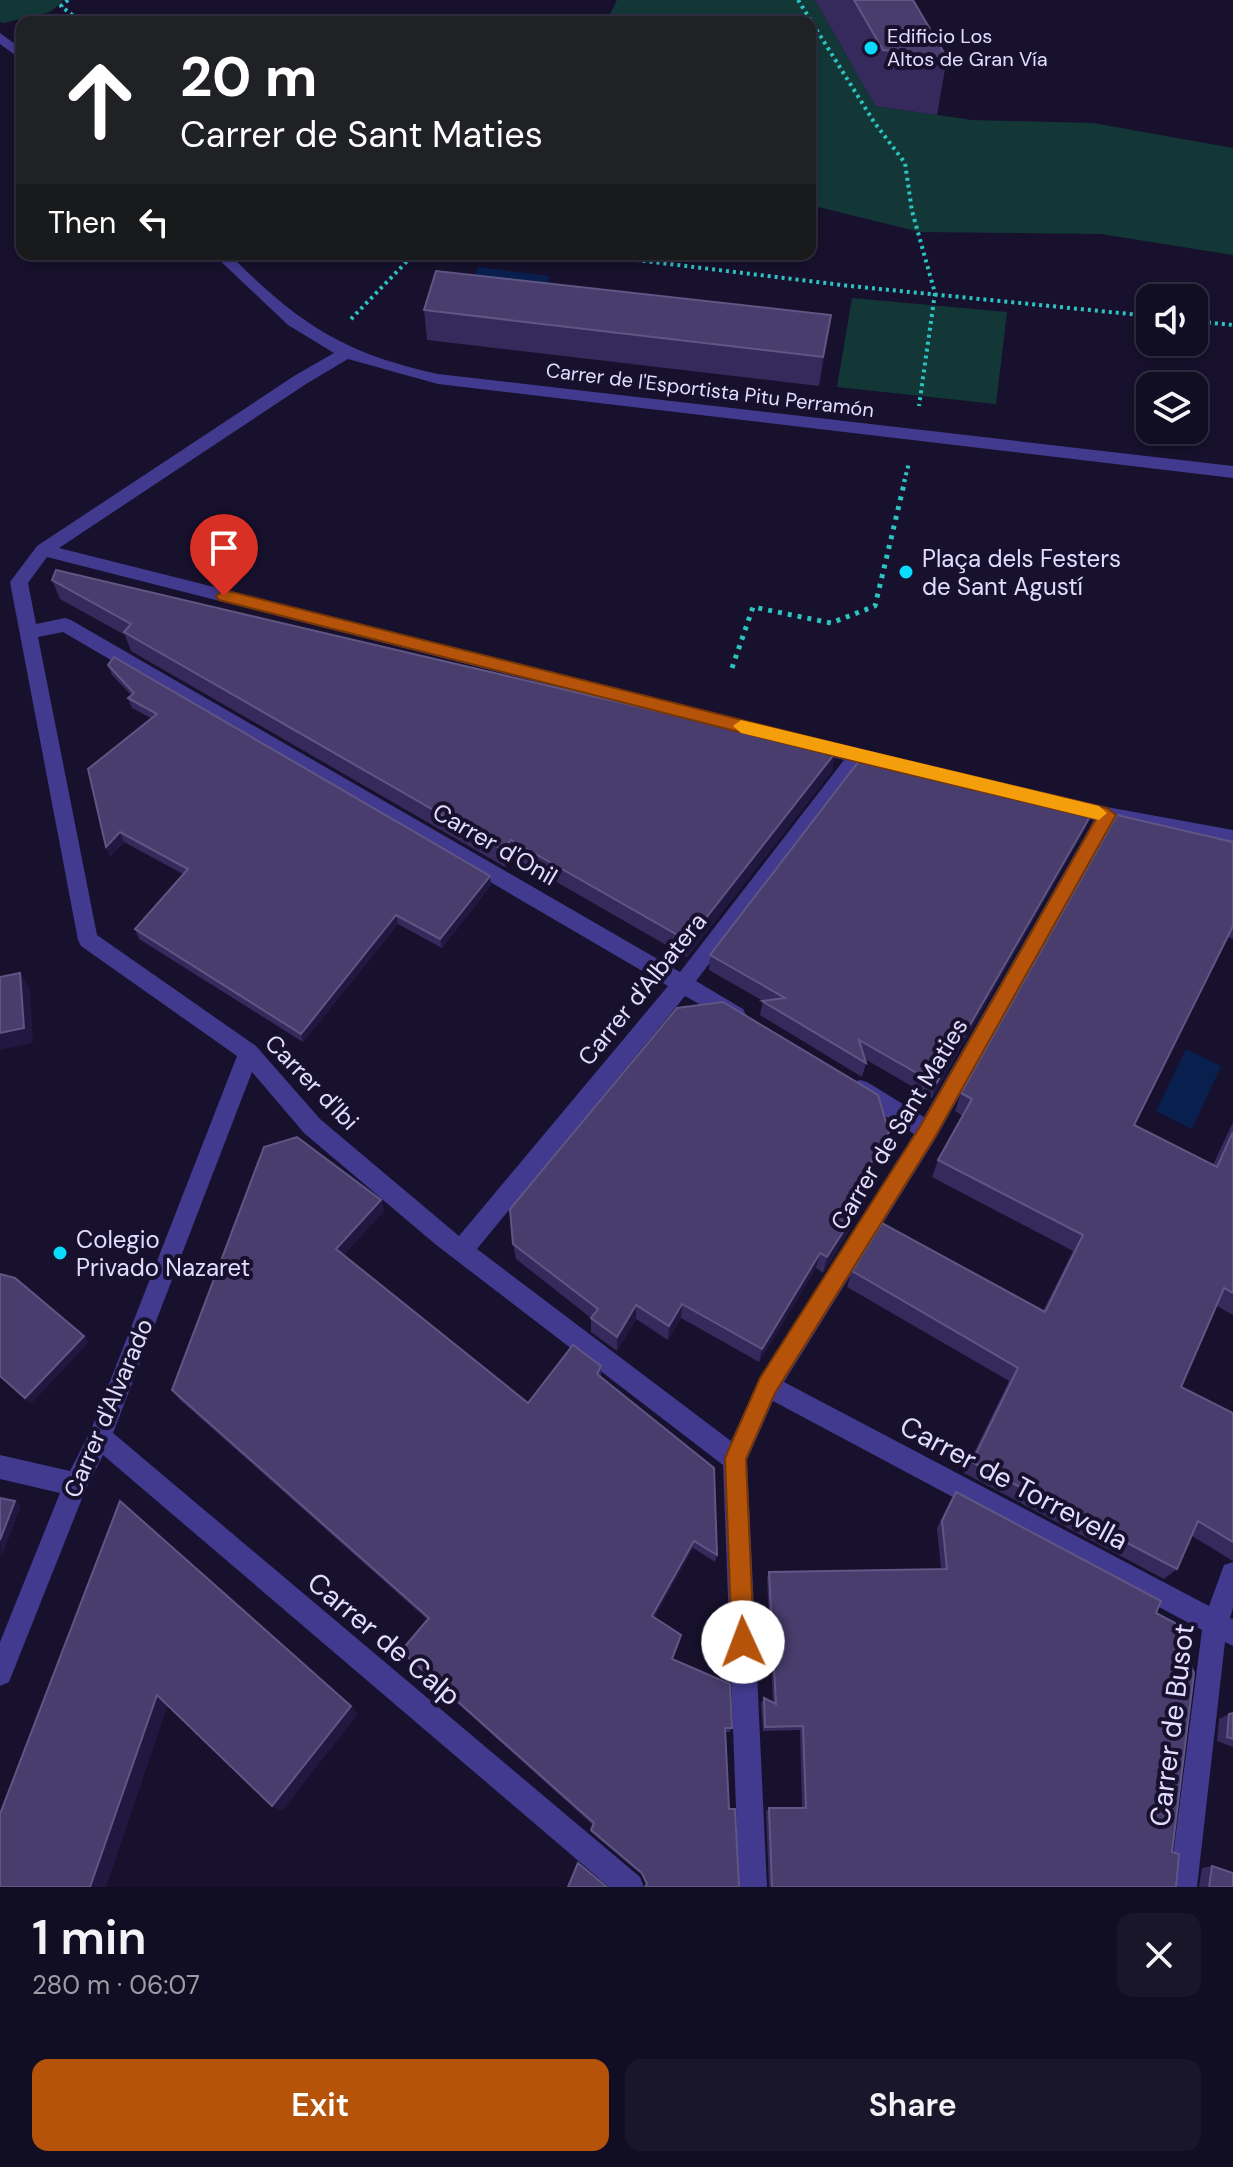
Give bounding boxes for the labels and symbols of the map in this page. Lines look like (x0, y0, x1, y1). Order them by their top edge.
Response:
place label: Edificio Los Altos de Gran Vía (887, 23, 1048, 72)
marker: Edificio Los Altos de Gran Vía (862, 39, 880, 57)
street label: Carrer de l'Esportista Pitu Perramón (545, 357, 875, 423)
pin (190, 514, 258, 596)
place label: Plaça dels Festers de Sant Agustí (922, 543, 1121, 602)
marker: Plaça dels Festers de Sant Agustí (897, 563, 915, 581)
street label: Carrer d'Onil (427, 796, 563, 892)
street label: Carrer d'Albatera (571, 906, 713, 1072)
street label: Carrer de Sant Maties (823, 1012, 975, 1236)
street label: Carrer d'Ibi (259, 1027, 365, 1137)
place label: Colegio Privado Nazaret (76, 1224, 250, 1283)
marker: Colegio Privado Nazaret (51, 1244, 69, 1262)
street label: Carrer d'Alvarado (56, 1314, 160, 1502)
street label: Carrer de Torrevella (894, 1407, 1134, 1559)
street label: Carrer de Calp (300, 1564, 468, 1714)
position arrow (701, 1600, 785, 1684)
street label: Carrer de Busot (1141, 1621, 1203, 1829)

